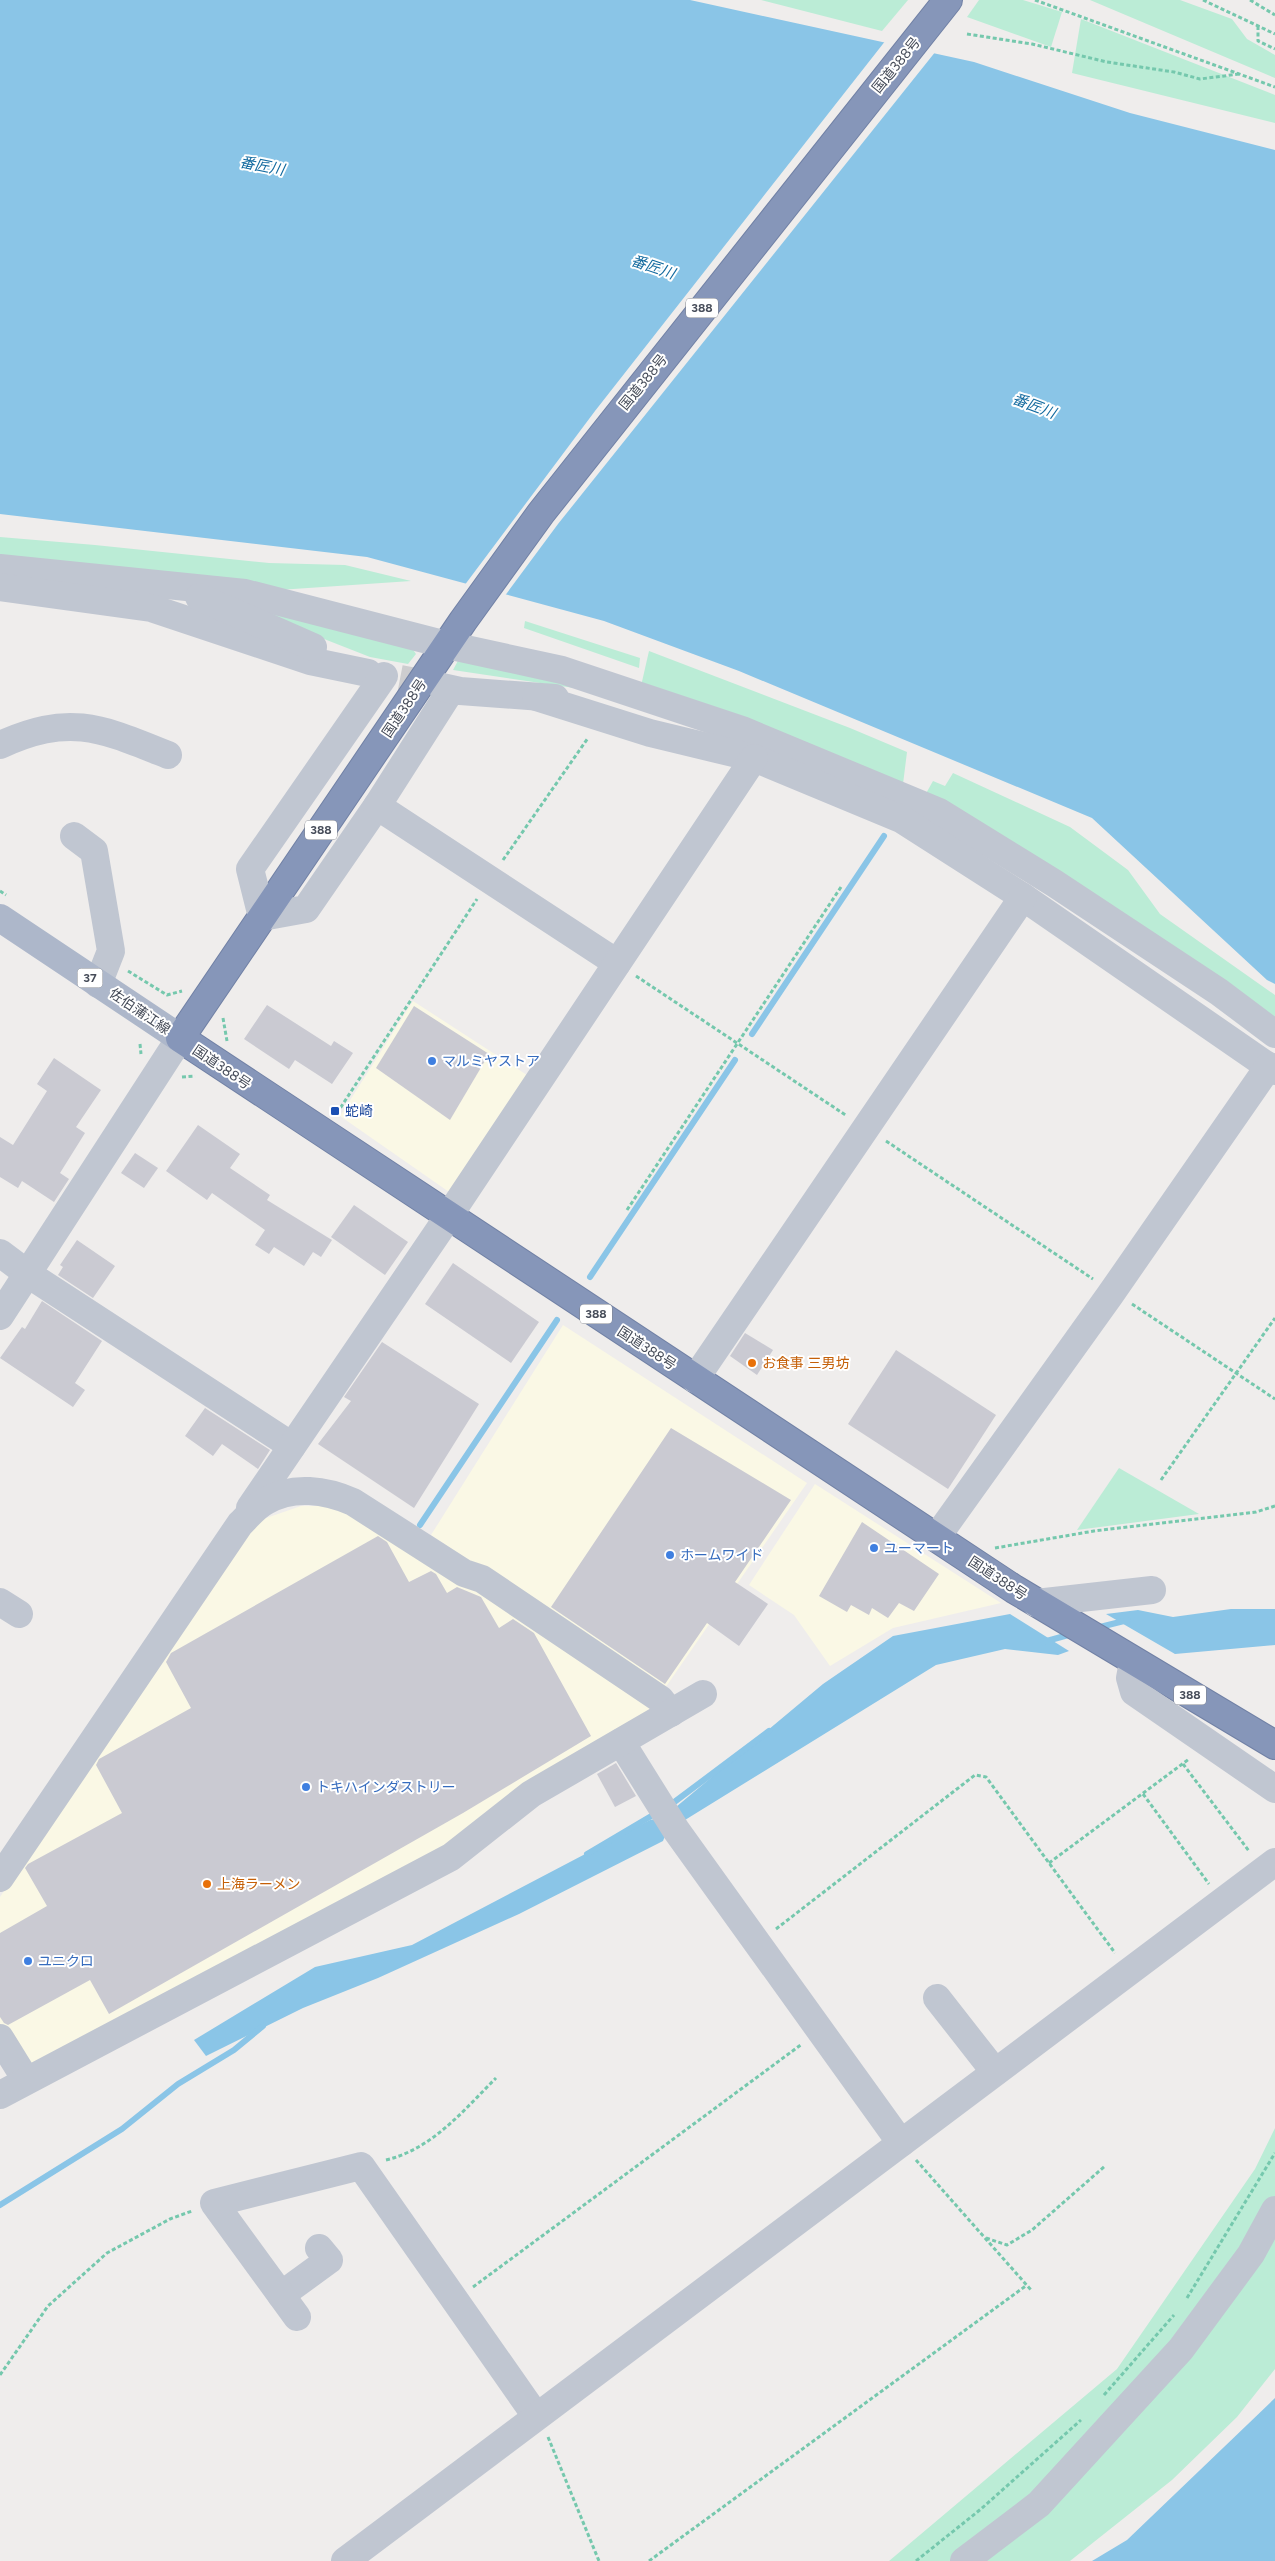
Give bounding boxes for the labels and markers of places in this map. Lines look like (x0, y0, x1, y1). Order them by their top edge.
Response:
place label: マルミヤストア (442, 1053, 540, 1070)
marker: マルミヤストア (426, 1055, 438, 1067)
place label: 蛇崎 (345, 1103, 373, 1120)
marker: 蛇崎 (329, 1105, 341, 1117)
place label: お食事 三男坊 (762, 1355, 849, 1372)
marker: お食事 三男坊 (746, 1357, 758, 1369)
place label: ユーマート (884, 1540, 954, 1557)
marker: ユーマート (868, 1542, 880, 1554)
place label: ホームワイド (680, 1547, 764, 1564)
marker: ホームワイド (664, 1549, 676, 1561)
place label: トキハインダストリー (316, 1779, 456, 1796)
marker: トキハインダストリー (300, 1781, 312, 1793)
place label: 上海ラーメン (217, 1876, 300, 1893)
marker: 上海ラーメン (201, 1878, 213, 1890)
place label: ユニクロ (38, 1953, 94, 1970)
marker: ユニクロ (22, 1955, 34, 1967)

